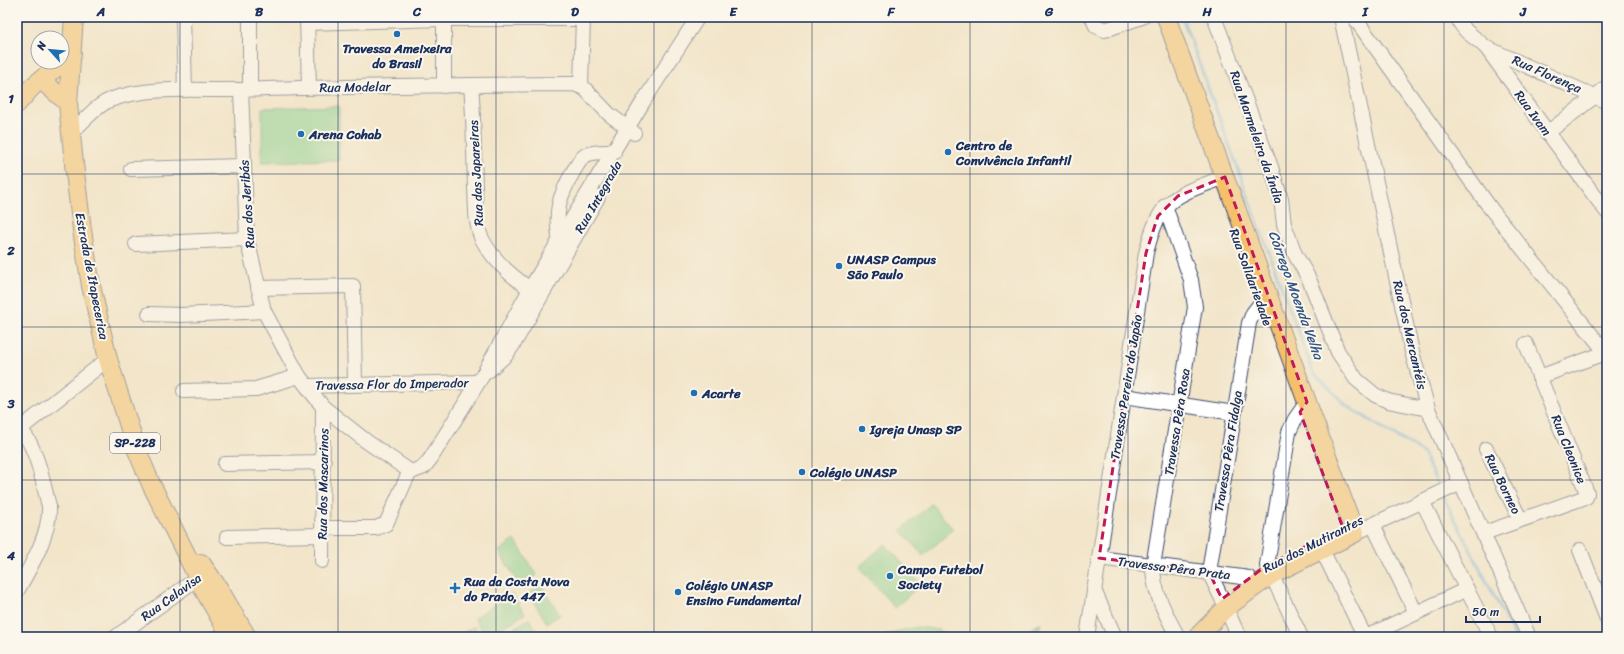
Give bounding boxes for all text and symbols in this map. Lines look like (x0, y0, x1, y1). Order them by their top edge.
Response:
text: A (96, 0, 105, 23)
text: B (255, 0, 264, 23)
text: C (412, 0, 422, 23)
text: D (571, 0, 579, 23)
text: E (729, 0, 738, 23)
text: F (886, 0, 895, 23)
text: G (1044, 0, 1054, 23)
text: H (1201, 0, 1212, 23)
text: I (1361, 0, 1369, 23)
text: J (1519, 0, 1527, 23)
marker: Travessa Ameixeira do Brasil (392, 29, 402, 39)
north arrow (30, 30, 70, 70)
place label: Travessa Ameixeira do Brasil (343, 37, 452, 75)
text: N (31, 38, 52, 54)
street label: Rua Florença (1508, 48, 1586, 100)
street label: Rua Marmeleira da Índia (1223, 67, 1291, 207)
street label: Rua Modelar (319, 75, 392, 99)
street label: Rua Ivam (1508, 85, 1558, 141)
text: 1 (8, 87, 14, 110)
street label: Rua das Japareiras (462, 119, 490, 226)
place label: Arena Cohab (308, 123, 382, 146)
marker: Arena Cohab (296, 129, 306, 139)
place label: Centro de Convivência Infantil (955, 134, 1072, 172)
marker: Centro de Convivência Infantil (943, 147, 953, 157)
street label: Rua Integrada (568, 156, 628, 238)
street label: Rua dos Jeribás (232, 159, 262, 249)
street label: Estrada de Itapecerica (68, 210, 116, 342)
street label: Rua Solidariedade (1223, 225, 1279, 329)
water label: Córrego Moenda Velha (1261, 227, 1331, 364)
text: 2 (6, 239, 15, 262)
place label: UNASP Campus São Paulo (846, 248, 937, 286)
marker: UNASP Campus São Paulo (834, 261, 844, 271)
street label: Rua dos Mercantéis (1386, 278, 1434, 393)
street label: Travessa Pereira do Japão (1103, 312, 1149, 461)
street label: Travessa Pêra Rosa (1157, 366, 1197, 477)
street label: Travessa Flor do Imperador (315, 371, 470, 397)
place label: Acarte (701, 382, 741, 405)
marker: Acarte (689, 388, 699, 398)
street label: Travessa Pêra Fidalga (1207, 388, 1249, 513)
text: 3 (6, 392, 15, 415)
street label: Rua Cleonice (1545, 411, 1593, 487)
place label: Igreja Unasp SP (869, 418, 962, 441)
marker: Igreja Unasp SP (857, 424, 867, 434)
street label: Rua dos Mascarinos (311, 427, 335, 540)
road number: SP-228 (110, 433, 160, 453)
street label: Rua Borneo (1478, 450, 1528, 519)
place label: Colégio UNASP (809, 461, 897, 484)
marker: Colégio UNASP (797, 467, 807, 477)
street label: Rua dos Mutirantes (1259, 508, 1368, 579)
text: 4 (6, 544, 16, 567)
street label: Travessa Pêra Prata (1116, 550, 1232, 586)
place label: Campo Futebol Society (897, 558, 984, 596)
street label: Rua Celavisa (136, 567, 207, 627)
place label: Rua da Costa Nova do Prado, 447 (463, 570, 570, 608)
marker: Campo Futebol Society (885, 571, 895, 581)
place label: Colégio UNASP Ensino Fundamental (685, 574, 802, 612)
marker: Rua da Costa Nova do Prado, 447 (449, 582, 461, 594)
marker: Colégio UNASP Ensino Fundamental (673, 587, 683, 597)
scale bar (1466, 598, 1540, 624)
text: 50 m (1472, 601, 1499, 623)

